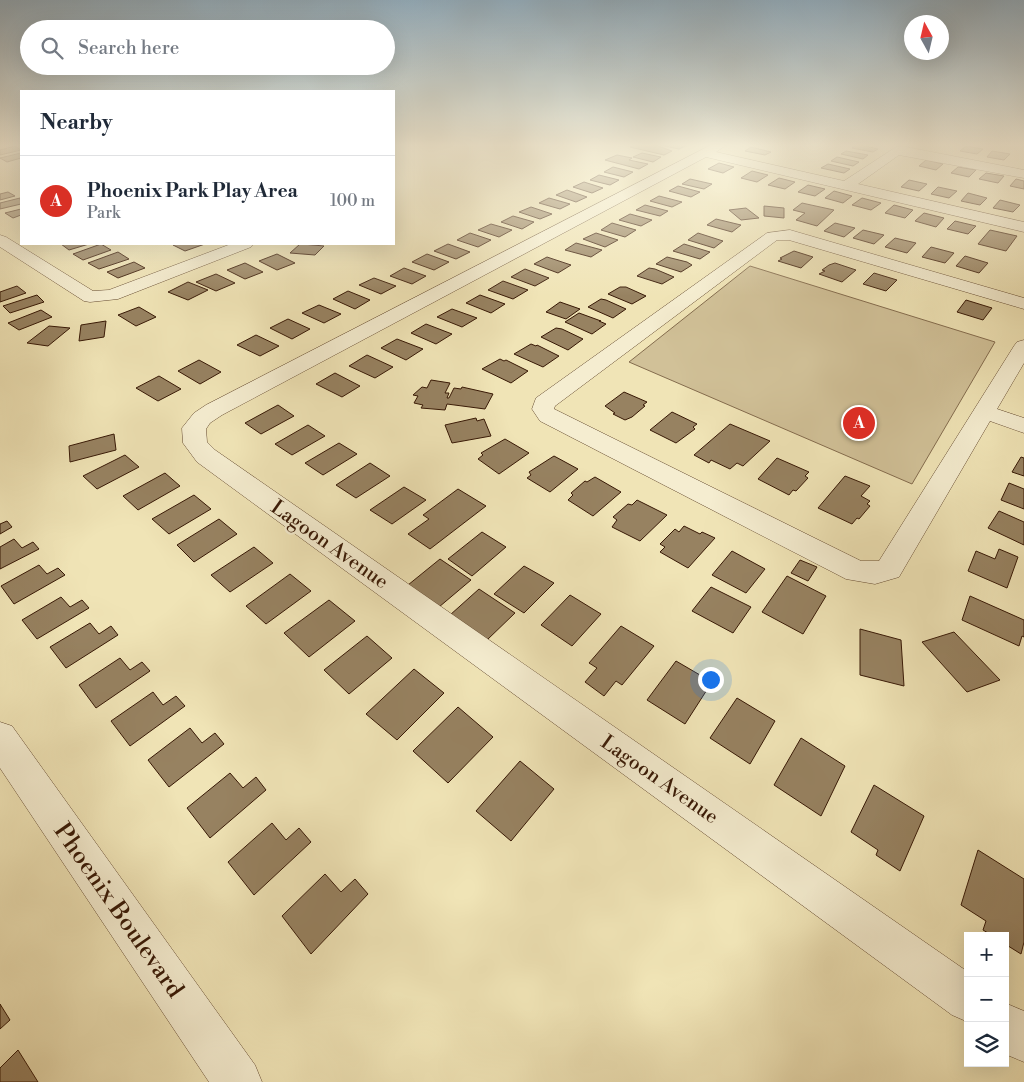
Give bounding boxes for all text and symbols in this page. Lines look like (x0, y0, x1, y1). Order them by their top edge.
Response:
north arrow (904, 15, 949, 60)
search box (20, 20, 395, 75)
icon: search (38, 34, 66, 62)
text: Search here (78, 36, 179, 60)
text: Nearby (40, 110, 113, 136)
text: Phoenix Park Play Area (87, 179, 298, 203)
text: A (50, 191, 62, 211)
text: 100 m (330, 191, 375, 211)
text: Park (87, 203, 120, 223)
pin: A (843, 404, 875, 442)
street label: Lagoon Avenue (265, 495, 393, 595)
your location (698, 667, 724, 693)
street label: Lagoon Avenue (595, 730, 723, 830)
street label: Phoenix Boulevard (47, 817, 190, 1004)
map controls (964, 932, 1009, 1067)
button: + (964, 932, 1009, 977)
button: − (964, 977, 1009, 1022)
button: layers (964, 1022, 1009, 1067)

